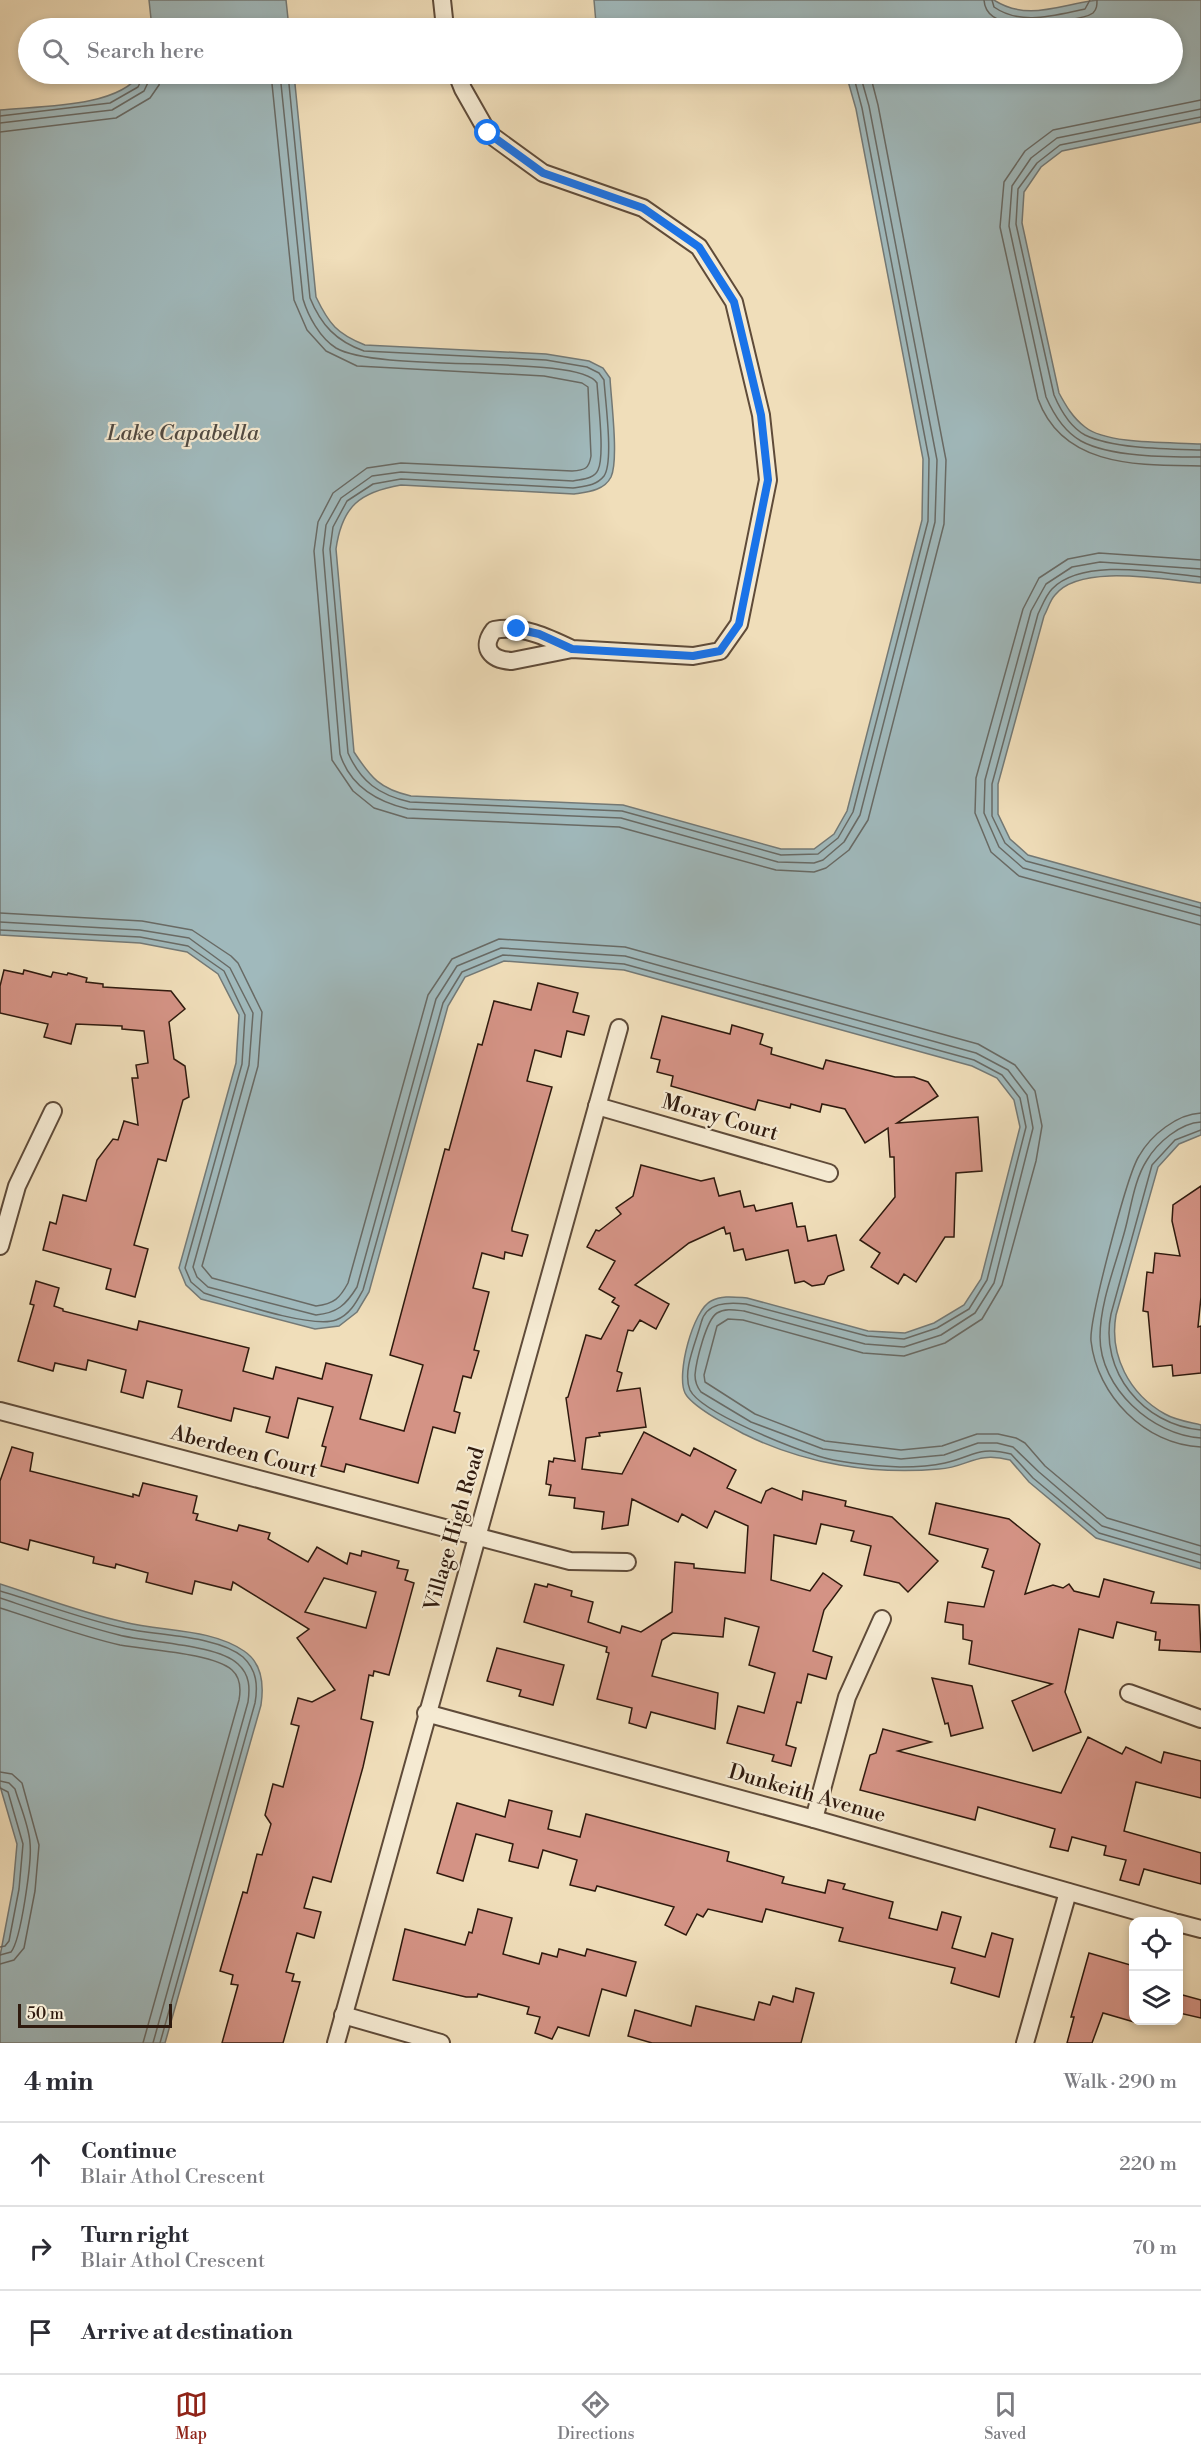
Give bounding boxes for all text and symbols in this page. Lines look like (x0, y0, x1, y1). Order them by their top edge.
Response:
search box (18, 18, 1183, 84)
icon: search (39, 35, 72, 68)
text: Search here (87, 38, 204, 65)
route start (474, 119, 500, 145)
water label: Lake Capabella (106, 420, 260, 447)
route end (503, 615, 529, 641)
street label: Moray Court (659, 1089, 782, 1147)
street label: Aberdeen Court (167, 1420, 321, 1484)
street label: Village High Road (419, 1444, 491, 1615)
street label: Dunkeith Avenue (725, 1759, 889, 1829)
map controls (1129, 1917, 1183, 2025)
button: locate (1129, 1917, 1183, 1971)
button: layers (1129, 1971, 1183, 2025)
scale bar (18, 2001, 172, 2028)
text: 50 m (27, 2004, 64, 2024)
text: 4 min (24, 2066, 94, 2098)
text: Walk · 290 m (1064, 2070, 1177, 2095)
text: Continue (81, 2138, 177, 2165)
icon: ahead (24, 2148, 57, 2181)
text: 220 m (1119, 2152, 1177, 2177)
text: Blair Athol Crescent (81, 2165, 265, 2190)
text: Turn right (81, 2222, 189, 2249)
icon: right (24, 2232, 57, 2265)
text: 70 m (1133, 2236, 1177, 2261)
text: Blair Athol Crescent (81, 2249, 265, 2274)
icon: arrive (24, 2316, 57, 2349)
text: Arrive at destination (81, 2319, 293, 2346)
tab: Map (175, 2388, 208, 2444)
tab: Directions (557, 2388, 635, 2444)
tab: Saved (984, 2388, 1026, 2444)

